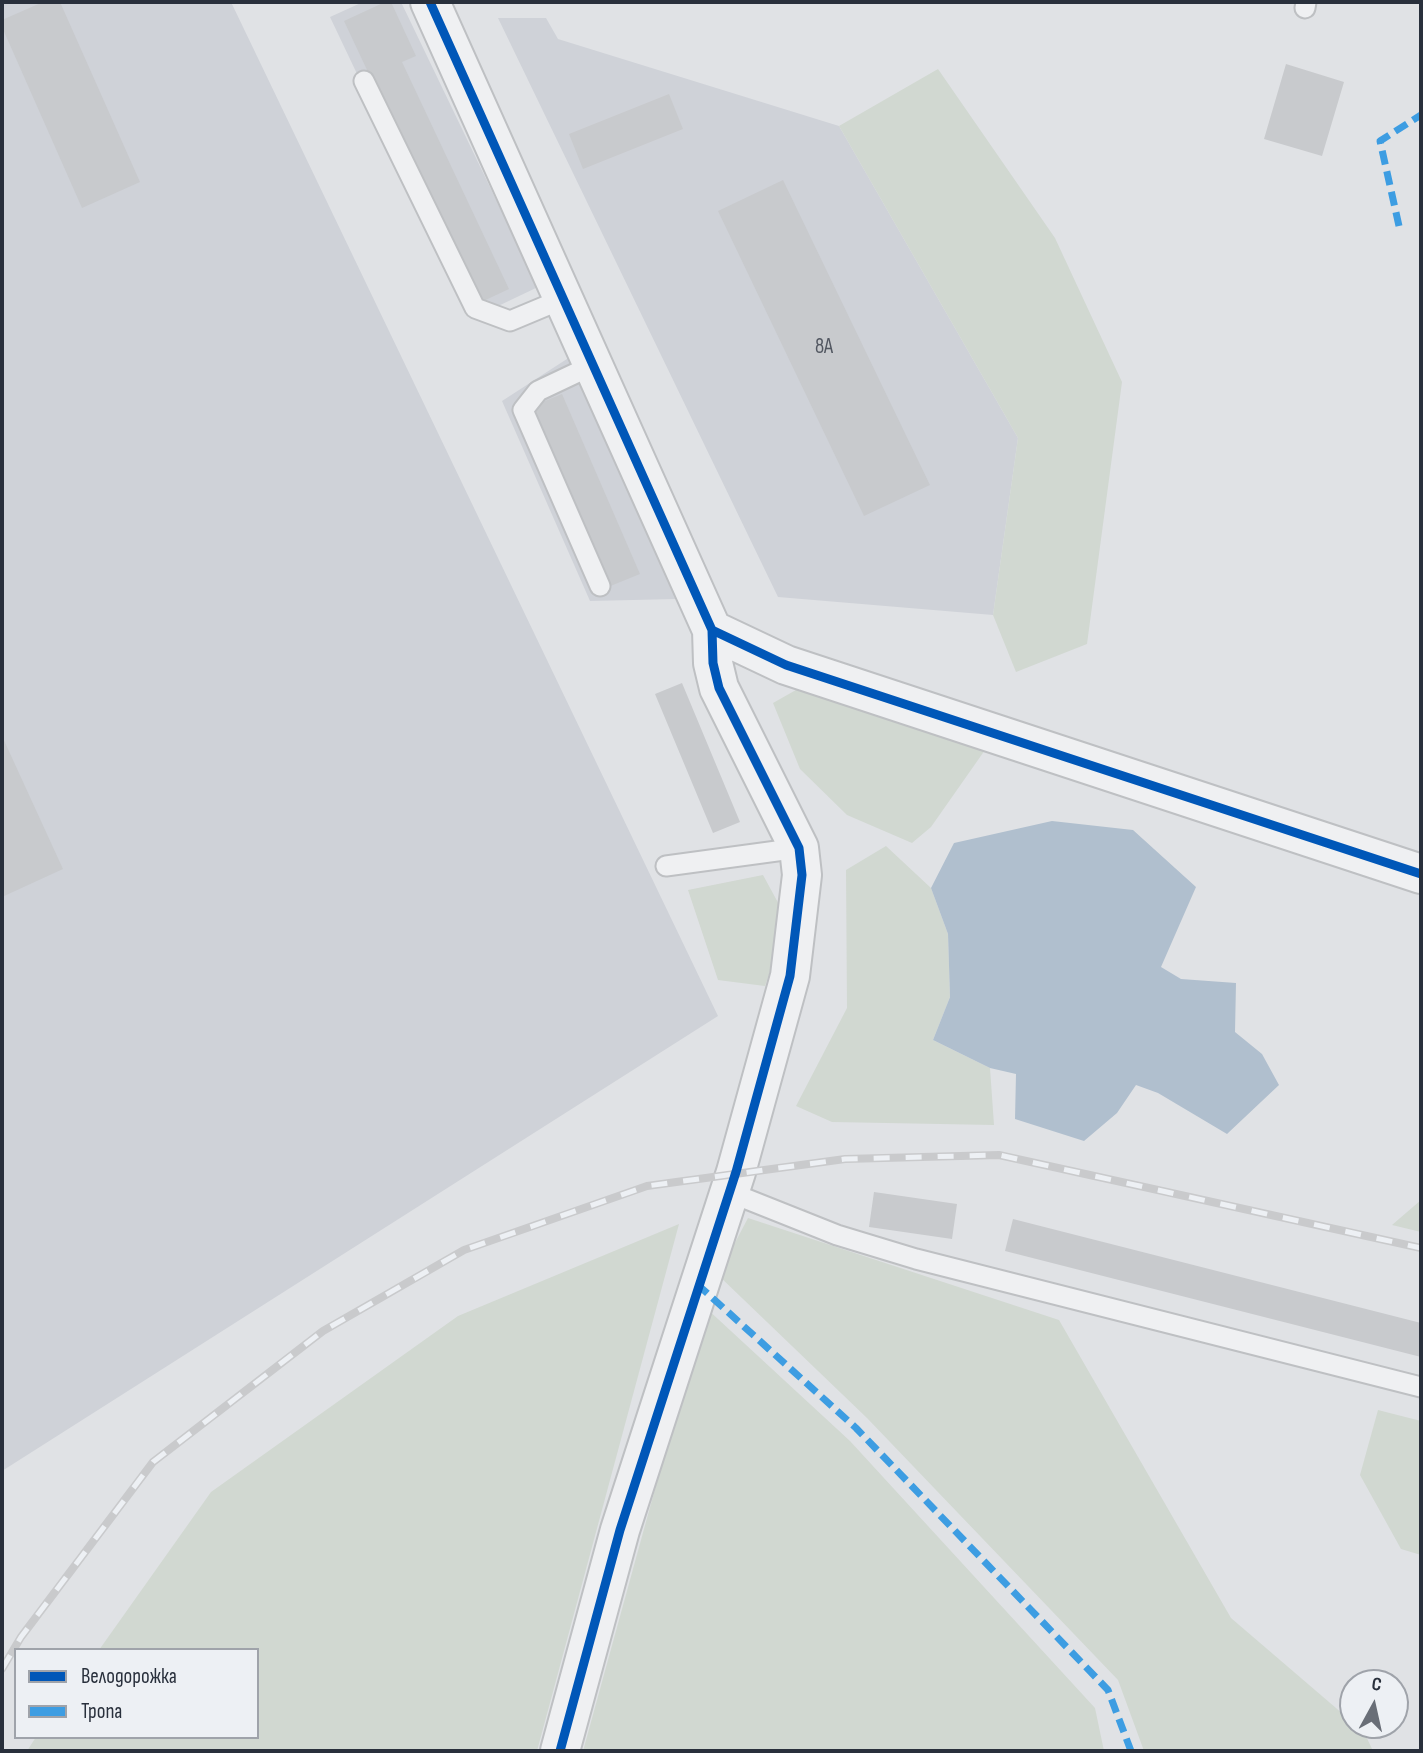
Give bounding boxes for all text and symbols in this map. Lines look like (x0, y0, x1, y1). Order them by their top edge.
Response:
house number: 8А (815, 335, 833, 361)
legend (14, 1648, 259, 1739)
text: Велодорожка (81, 1664, 177, 1689)
north arrow (1339, 1669, 1409, 1739)
text: С (1370, 1673, 1383, 1697)
text: Тропа (81, 1699, 122, 1724)

